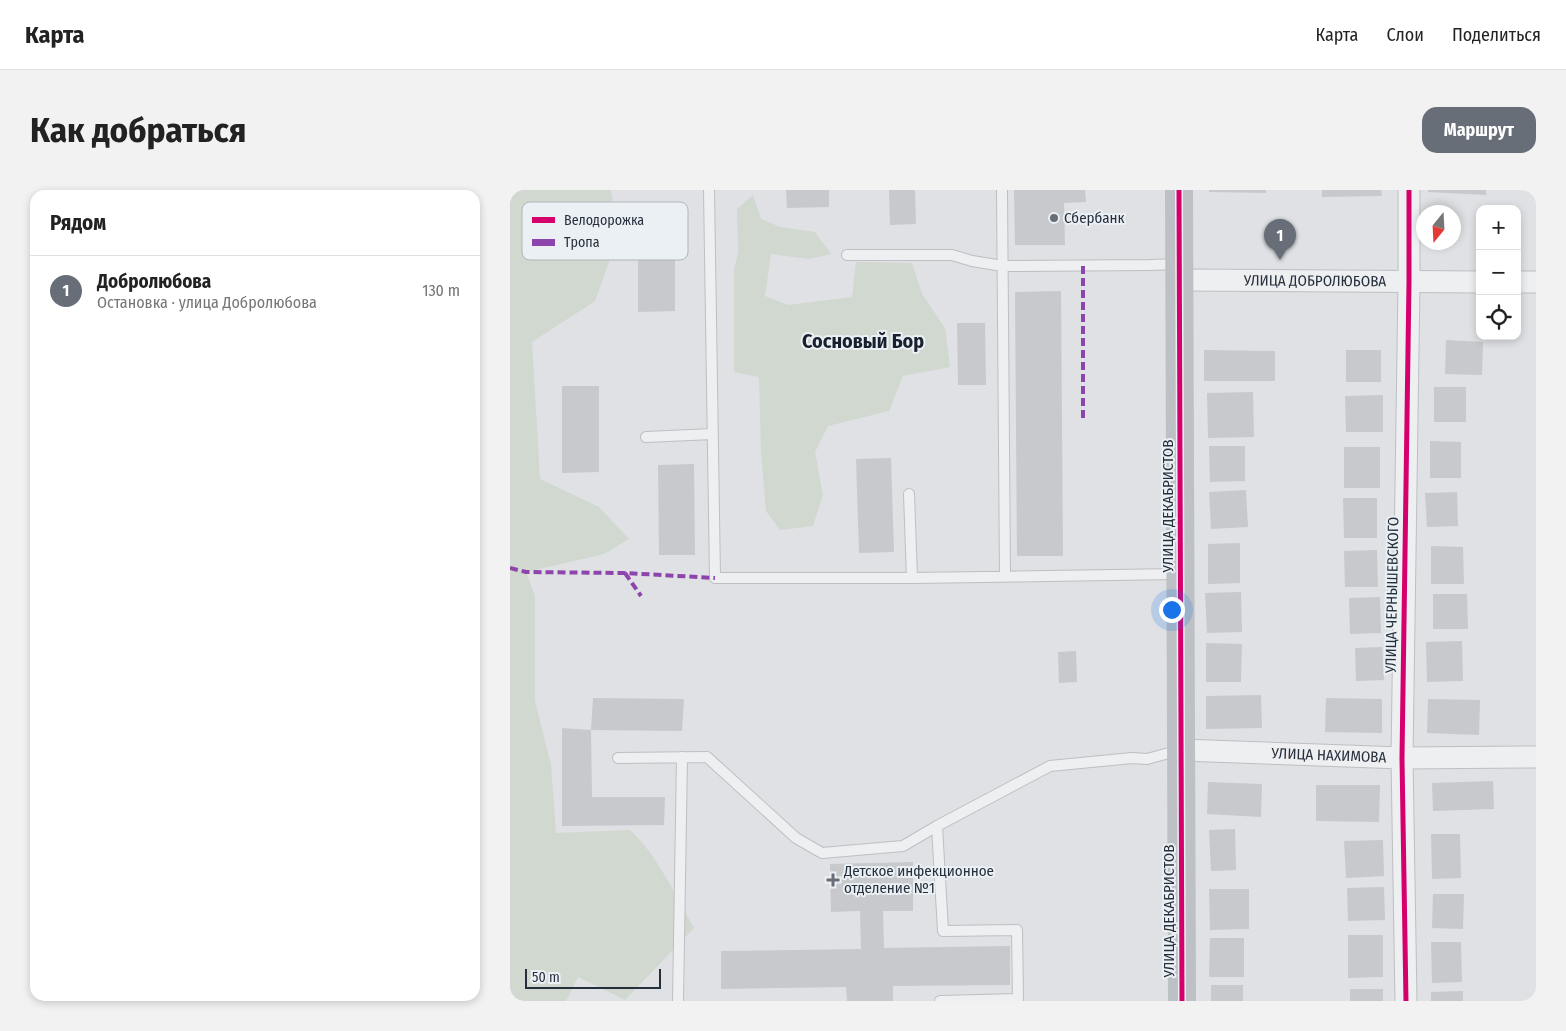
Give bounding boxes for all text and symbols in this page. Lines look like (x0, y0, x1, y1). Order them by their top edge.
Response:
text: Карта (25, 21, 84, 49)
text: Карта (1315, 24, 1358, 46)
text: Слои (1386, 24, 1424, 46)
text: Поделиться (1452, 24, 1541, 46)
button: Маршрут (1422, 107, 1536, 153)
text: Как добраться (30, 109, 247, 151)
legend (522, 202, 688, 260)
north arrow (1416, 205, 1461, 250)
map controls (1476, 205, 1521, 340)
button: + (1476, 205, 1521, 250)
place label: Сбербанк (1064, 209, 1125, 227)
text: Рядом (50, 210, 106, 236)
text: Велодорожка (564, 212, 644, 229)
marker: Сбербанк (1048, 212, 1060, 224)
pin: 1 (1264, 219, 1296, 260)
text: Тропа (564, 234, 600, 251)
button: − (1476, 250, 1521, 295)
text: Добролюбова (97, 270, 211, 293)
street label: УЛИЦА ДОБРОЛЮБОВА (1243, 271, 1386, 290)
text: 1 (63, 281, 69, 300)
text: 130 m (422, 281, 460, 300)
text: Остановка · улица Добролюбова (97, 293, 317, 312)
button: locate (1476, 295, 1521, 340)
district label: Сосновый Бор (802, 329, 924, 353)
street label: УЛИЦА ДЕКАБРИСТОВ (1159, 440, 1177, 573)
street label: УЛИЦА ЧЕРНЫШЕВСКОГО (1382, 517, 1402, 674)
your location (1159, 597, 1185, 623)
street label: УЛИЦА НАХИМОВА (1270, 744, 1387, 766)
street label: УЛИЦА ДЕКАБРИСТОВ (1160, 845, 1178, 978)
place label: Детское инфекционное отделение №1 (843, 862, 994, 897)
marker: Детское инфекционное отделение №1 (826, 873, 840, 887)
scale bar (525, 966, 661, 989)
text: 50 m (532, 969, 560, 986)

